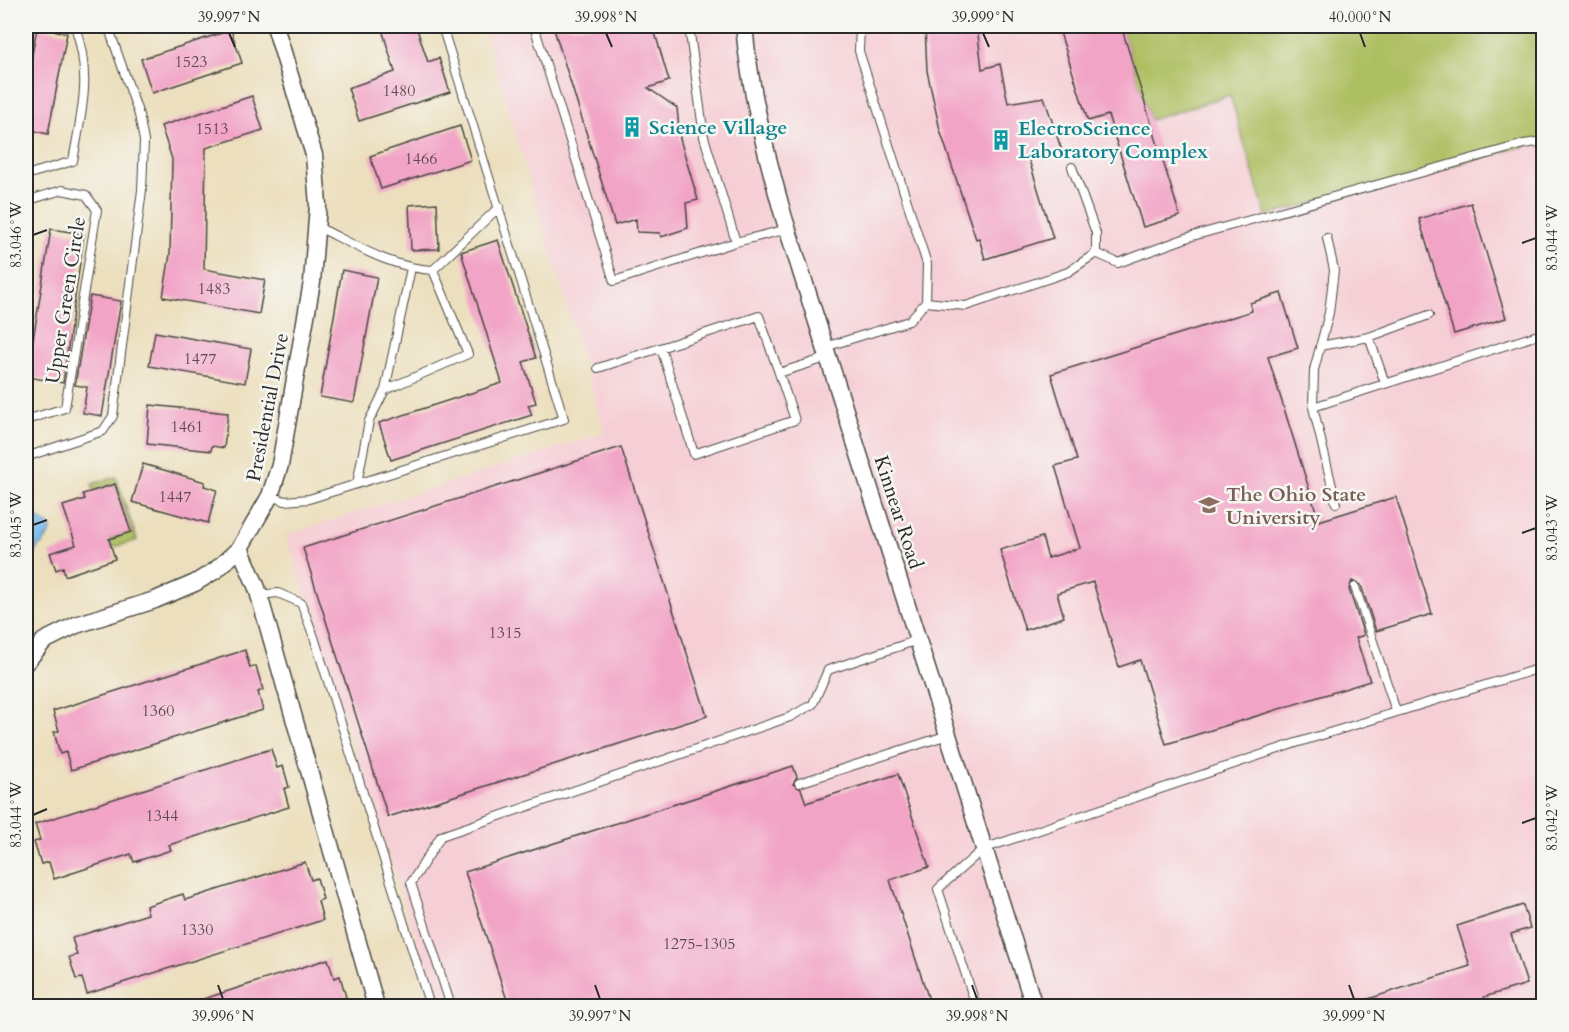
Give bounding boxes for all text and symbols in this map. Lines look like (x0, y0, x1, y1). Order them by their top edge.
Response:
text: 39.997°N (198, 7, 261, 27)
text: 39.998°N (575, 7, 638, 27)
text: 39.999°N (952, 7, 1015, 27)
text: 40.000°N (1329, 7, 1392, 27)
house number: 1523 (175, 51, 207, 73)
house number: 1480 (383, 80, 415, 102)
place label: Science Village (649, 114, 787, 141)
building icon: Science Village (620, 115, 644, 139)
place label: ElectroScience Laboratory Complex (1018, 115, 1208, 165)
house number: 1513 (196, 118, 228, 140)
building icon: ElectroScience Laboratory Complex (989, 128, 1013, 152)
house number: 1466 (405, 148, 437, 170)
text: 83.046°W (6, 201, 26, 268)
text: 83.044°W (1542, 204, 1562, 271)
street label: Upper Green Circle (39, 215, 92, 386)
house number: 1483 (198, 278, 230, 300)
street label: Presidential Drive (240, 330, 295, 484)
house number: 1477 (184, 348, 216, 370)
house number: 1461 (171, 416, 203, 438)
street label: Kinnear Road (868, 452, 930, 573)
place label: The Ohio State University (1226, 481, 1366, 531)
house number: 1447 (159, 486, 191, 508)
text: 83.045°W (6, 491, 26, 558)
school or university icon: The Ohio State University (1197, 493, 1221, 517)
text: 83.043°W (1542, 494, 1562, 561)
house number: 1315 (489, 622, 521, 644)
house number: 1360 (142, 700, 174, 722)
text: 83.044°W (6, 781, 26, 848)
text: 83.042°W (1542, 784, 1562, 851)
house number: 1344 (146, 805, 178, 827)
house number: 1330 (181, 919, 213, 941)
house number: 1275-1305 (663, 933, 735, 955)
text: 39.996°N (192, 1006, 255, 1026)
text: 39.997°N (569, 1006, 632, 1026)
text: 39.998°N (946, 1006, 1009, 1026)
text: 39.999°N (1323, 1006, 1386, 1026)

